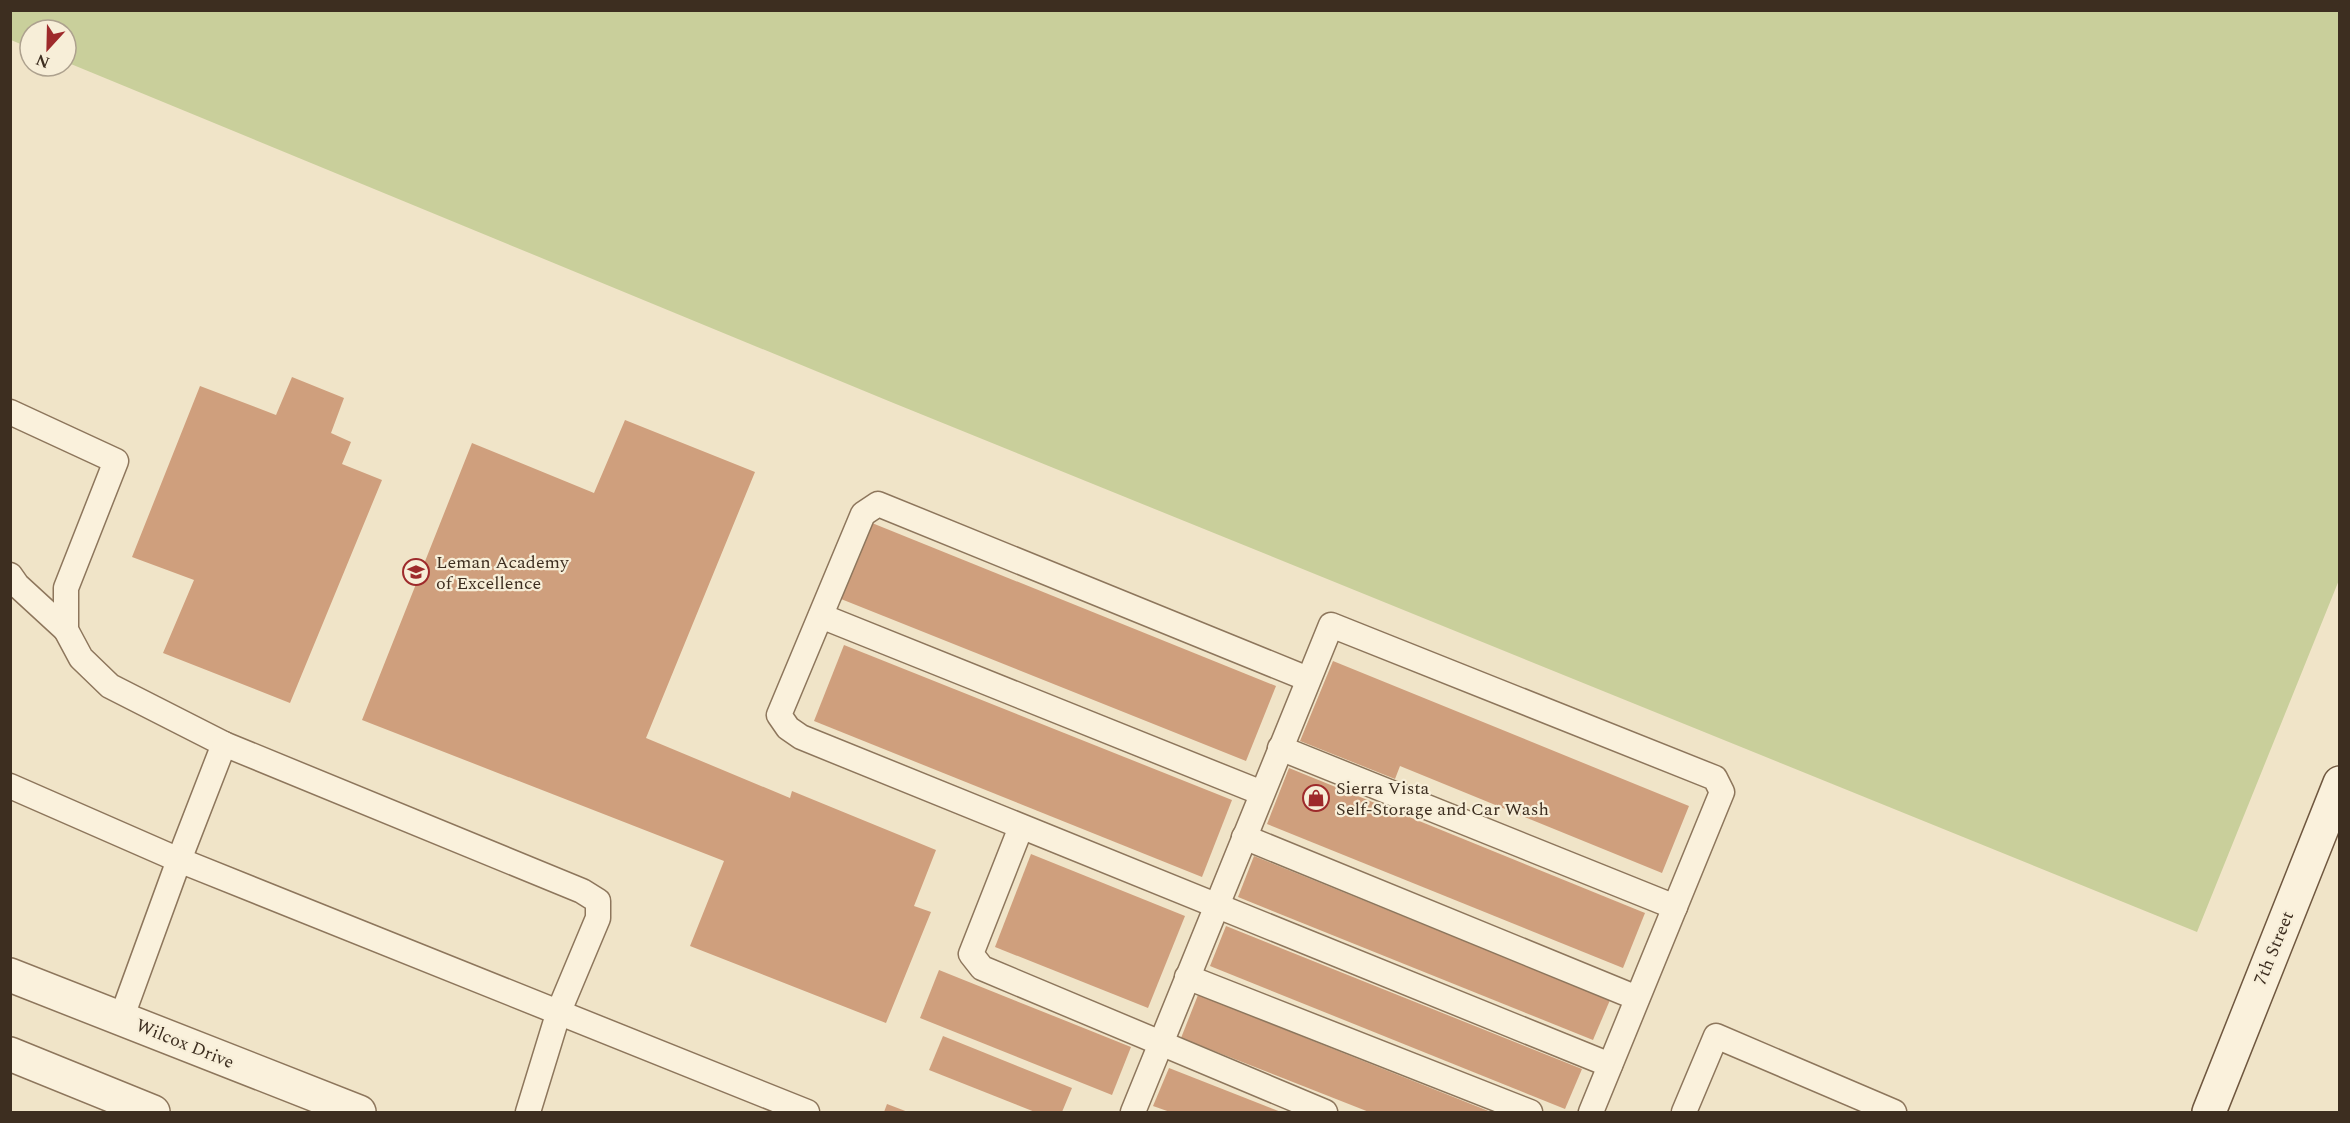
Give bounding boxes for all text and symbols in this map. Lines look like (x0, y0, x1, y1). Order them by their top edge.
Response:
north arrow (18, 18, 78, 78)
text: N (32, 47, 53, 75)
place label: Leman Academy of Excellence (436, 549, 570, 597)
school or university icon: Leman Academy of Excellence (401, 557, 431, 587)
place label: Sierra Vista Self-Storage and Car Wash (1336, 775, 1549, 823)
shop icon: Sierra Vista Self-Storage and Car Wash (1301, 783, 1331, 813)
street label: 7th Street (2247, 907, 2301, 989)
street label: Wilcox Drive (132, 1012, 238, 1076)

